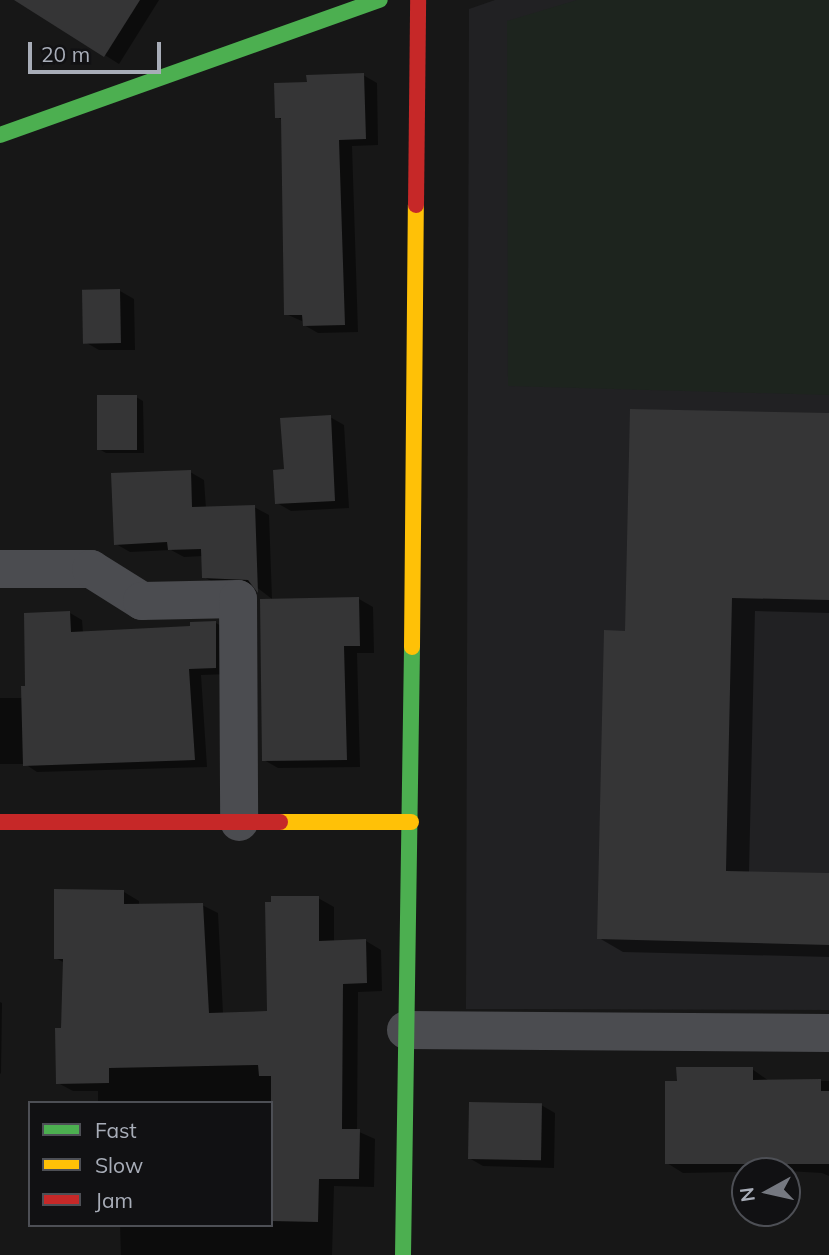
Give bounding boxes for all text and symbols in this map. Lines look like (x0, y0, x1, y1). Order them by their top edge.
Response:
scale bar (32, 28, 164, 72)
text: 20 m (41, 41, 90, 67)
legend (28, 1101, 273, 1227)
text: Fast (95, 1117, 137, 1143)
text: Slow (95, 1152, 143, 1178)
north arrow (731, 1157, 801, 1227)
text: N (734, 1186, 760, 1203)
text: Jam (95, 1187, 133, 1213)

